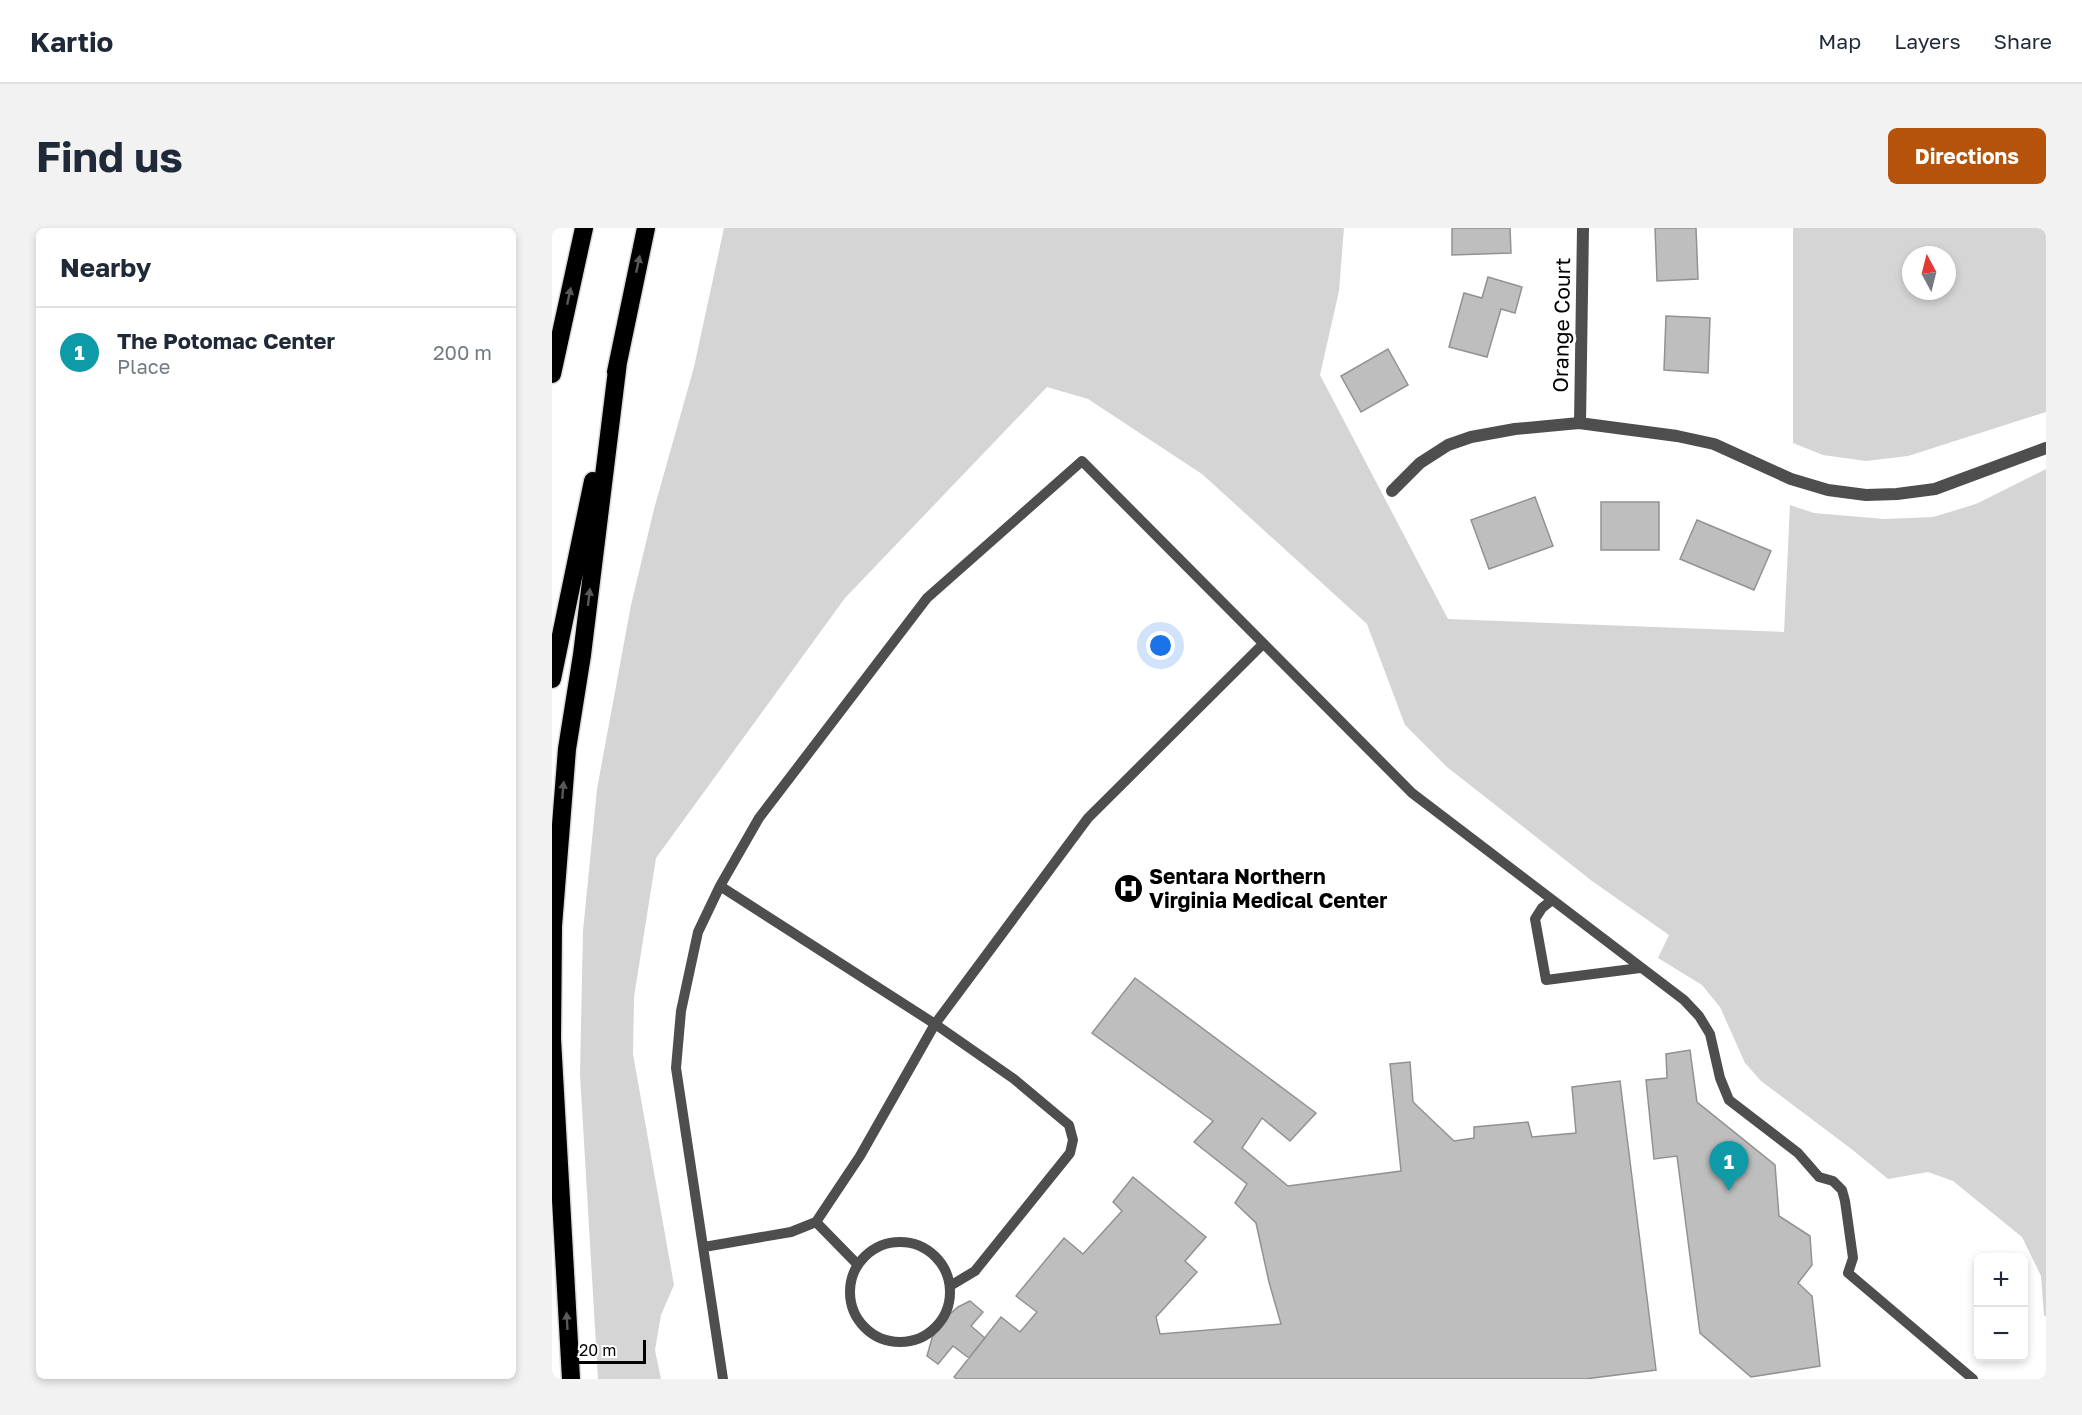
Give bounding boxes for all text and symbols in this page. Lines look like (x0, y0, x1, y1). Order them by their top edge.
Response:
text: Kartio (30, 25, 113, 58)
text: Map (1818, 28, 1861, 54)
text: Layers (1894, 28, 1961, 54)
text: Share (1994, 28, 2052, 54)
button: Directions (1888, 128, 2046, 184)
text: Find us (36, 131, 183, 181)
north arrow (1902, 246, 1956, 300)
text: Nearby (60, 252, 151, 283)
one-way arrow (634, 254, 643, 273)
street label: Orange Court (1547, 257, 1575, 393)
one-way arrow (565, 286, 574, 305)
text: The Potomac Center (117, 327, 335, 354)
text: 1 (74, 340, 85, 364)
text: 200 m (433, 340, 492, 364)
text: Place (117, 354, 170, 378)
one-way arrow (584, 588, 594, 607)
your location (1146, 631, 1175, 660)
one-way arrow (559, 781, 568, 800)
place label: Sentara Northern Virginia Medical Center (1149, 863, 1387, 913)
hospital icon: Sentara Northern Virginia Medical Center (1112, 873, 1144, 905)
pin: 1 (1710, 1142, 1748, 1191)
map controls (1974, 1253, 2028, 1361)
button: + (1974, 1253, 2028, 1307)
button: − (1974, 1307, 2028, 1361)
one-way arrow (563, 1311, 572, 1330)
scale bar (570, 1337, 646, 1364)
text: 20 m (579, 1340, 616, 1360)

